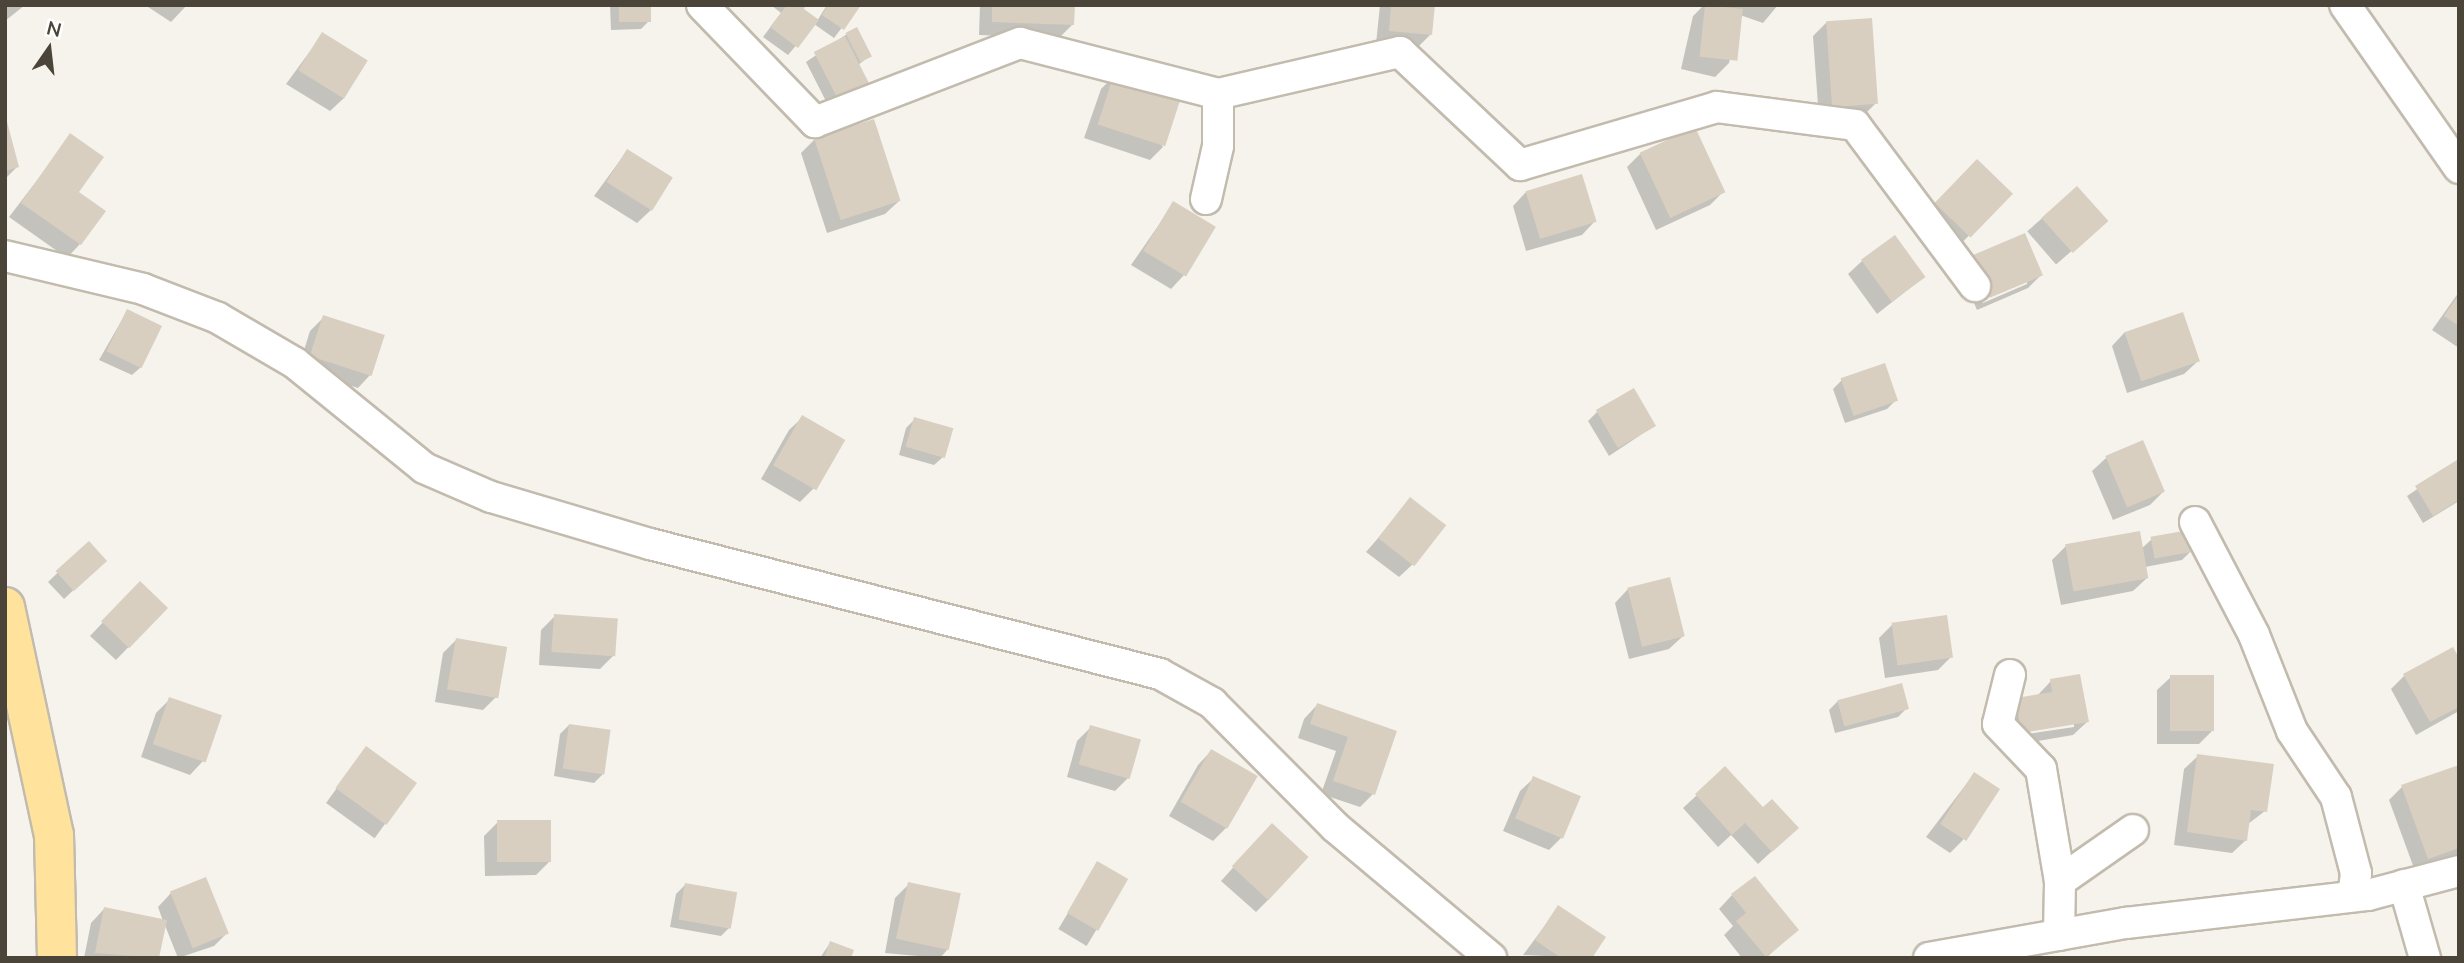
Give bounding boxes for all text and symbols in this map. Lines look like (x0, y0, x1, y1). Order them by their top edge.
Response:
north arrow (14, 14, 84, 84)
text: N (44, 15, 64, 42)

